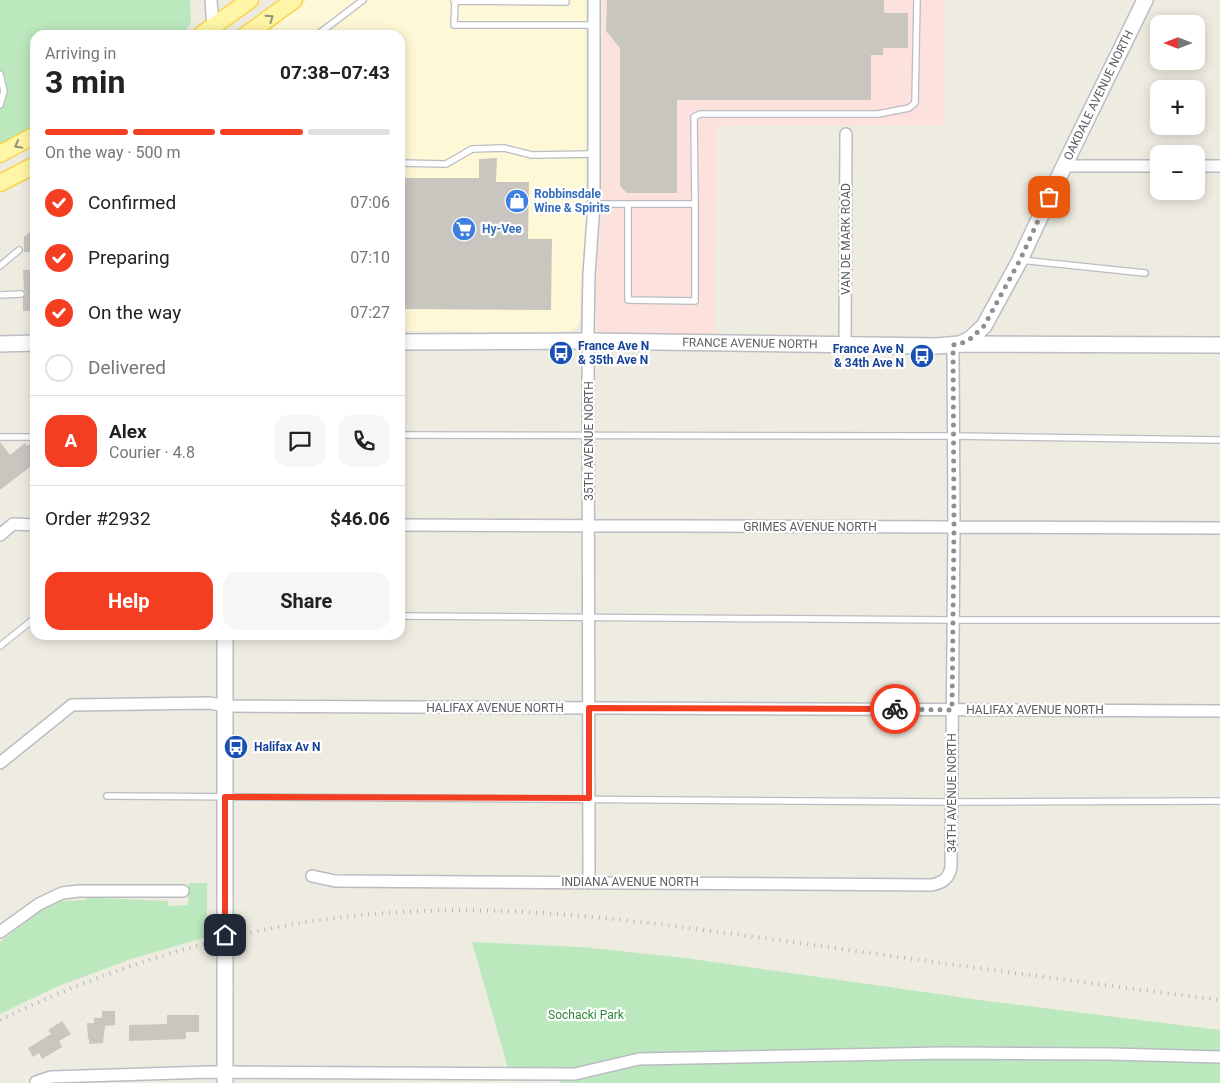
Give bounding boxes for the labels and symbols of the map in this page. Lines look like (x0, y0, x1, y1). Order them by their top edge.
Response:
one-way arrow (264, 15, 274, 24)
north arrow (1150, 15, 1205, 70)
street label: OAKDALE AVENUE NORTH (1061, 28, 1136, 162)
one-way arrow (14, 139, 23, 149)
pin (1028, 176, 1070, 218)
street label: VAN DE MARK ROAD (839, 183, 853, 295)
place label: Robbinsdale Wine & Spirits (534, 187, 610, 215)
shop icon: Robbinsdale Wine & Spirits (504, 188, 530, 214)
supermarket icon: Hy-Vee (451, 216, 477, 242)
place label: Hy-Vee (482, 222, 522, 236)
street label: FRANCE AVENUE NORTH (682, 335, 818, 351)
place label: France Ave N & 35th Ave N (578, 339, 649, 367)
bus stop icon: France Ave N & 35th Ave N (548, 340, 574, 366)
place label: France Ave N & 34th Ave N (833, 342, 904, 370)
bus stop icon: France Ave N & 34th Ave N (909, 343, 935, 369)
street label: 35TH AVENUE NORTH (582, 381, 596, 501)
street label: GRIMES AVENUE NORTH (743, 520, 877, 534)
courier (870, 684, 920, 734)
street label: HALIFAX AVENUE NORTH (426, 701, 564, 715)
street label: HALIFAX AVENUE NORTH (966, 703, 1104, 717)
street label: 34TH AVENUE NORTH (945, 733, 959, 853)
bus stop icon: Halifax Av N (223, 734, 249, 760)
place label: Halifax Av N (254, 740, 320, 754)
street label: INDIANA AVENUE NORTH (561, 875, 699, 889)
pin (204, 914, 246, 956)
park label: Sochacki Park (548, 1008, 625, 1022)

